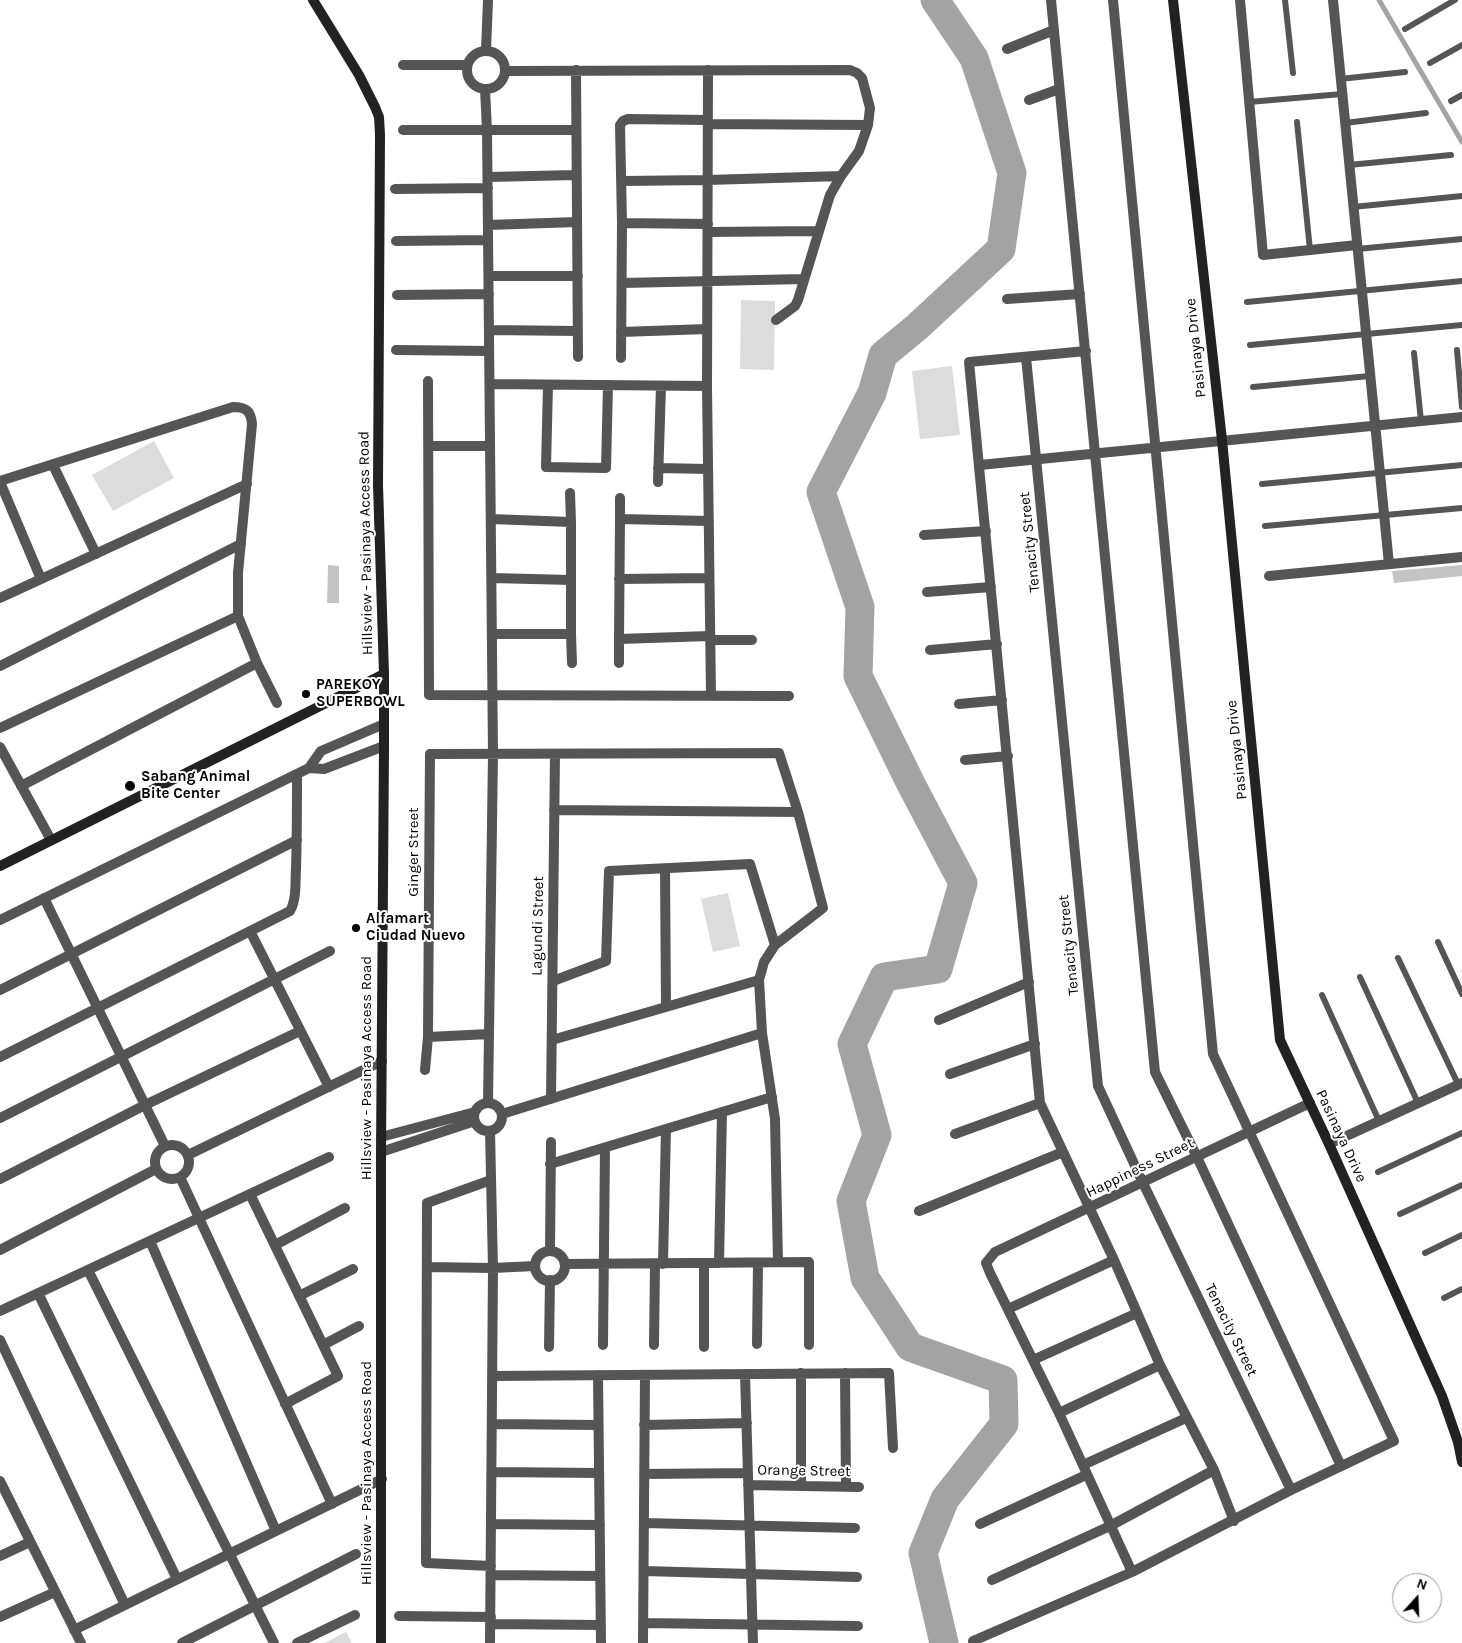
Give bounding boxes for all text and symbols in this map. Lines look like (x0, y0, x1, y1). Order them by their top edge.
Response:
street label: Pasinaya Drive (1182, 297, 1210, 399)
street label: Hillsview - Pasinaya Access Road (355, 431, 377, 655)
street label: Tenacity Street (1016, 491, 1044, 593)
place label: PAREKOY SUPERBOWL (316, 676, 405, 711)
marker: PAREKOY SUPERBOWL (300, 688, 312, 700)
street label: Pasinaya Drive (1223, 699, 1251, 801)
place label: Sabang Animal Bite Center (141, 768, 250, 803)
marker: Sabang Animal Bite Center (123, 779, 137, 793)
street label: Ginger Street (405, 807, 423, 897)
street label: Lagundi Street (528, 876, 548, 976)
street label: Tenacity Street (1055, 894, 1083, 996)
place label: Alfamart Ciudad Nuevo (366, 910, 465, 945)
marker: Alfamart Ciudad Nuevo (350, 922, 362, 934)
street label: Hillsview - Pasinaya Access Road (358, 956, 376, 1180)
street label: Pasinaya Drive (1312, 1087, 1370, 1185)
street label: Happiness Street (1083, 1134, 1197, 1202)
street label: Tenacity Street (1201, 1281, 1261, 1379)
street label: Hillsview - Pasinaya Access Road (358, 1361, 376, 1585)
street label: Orange Street (757, 1461, 851, 1481)
north arrow (1392, 1573, 1442, 1623)
text: N (1414, 1575, 1430, 1594)

